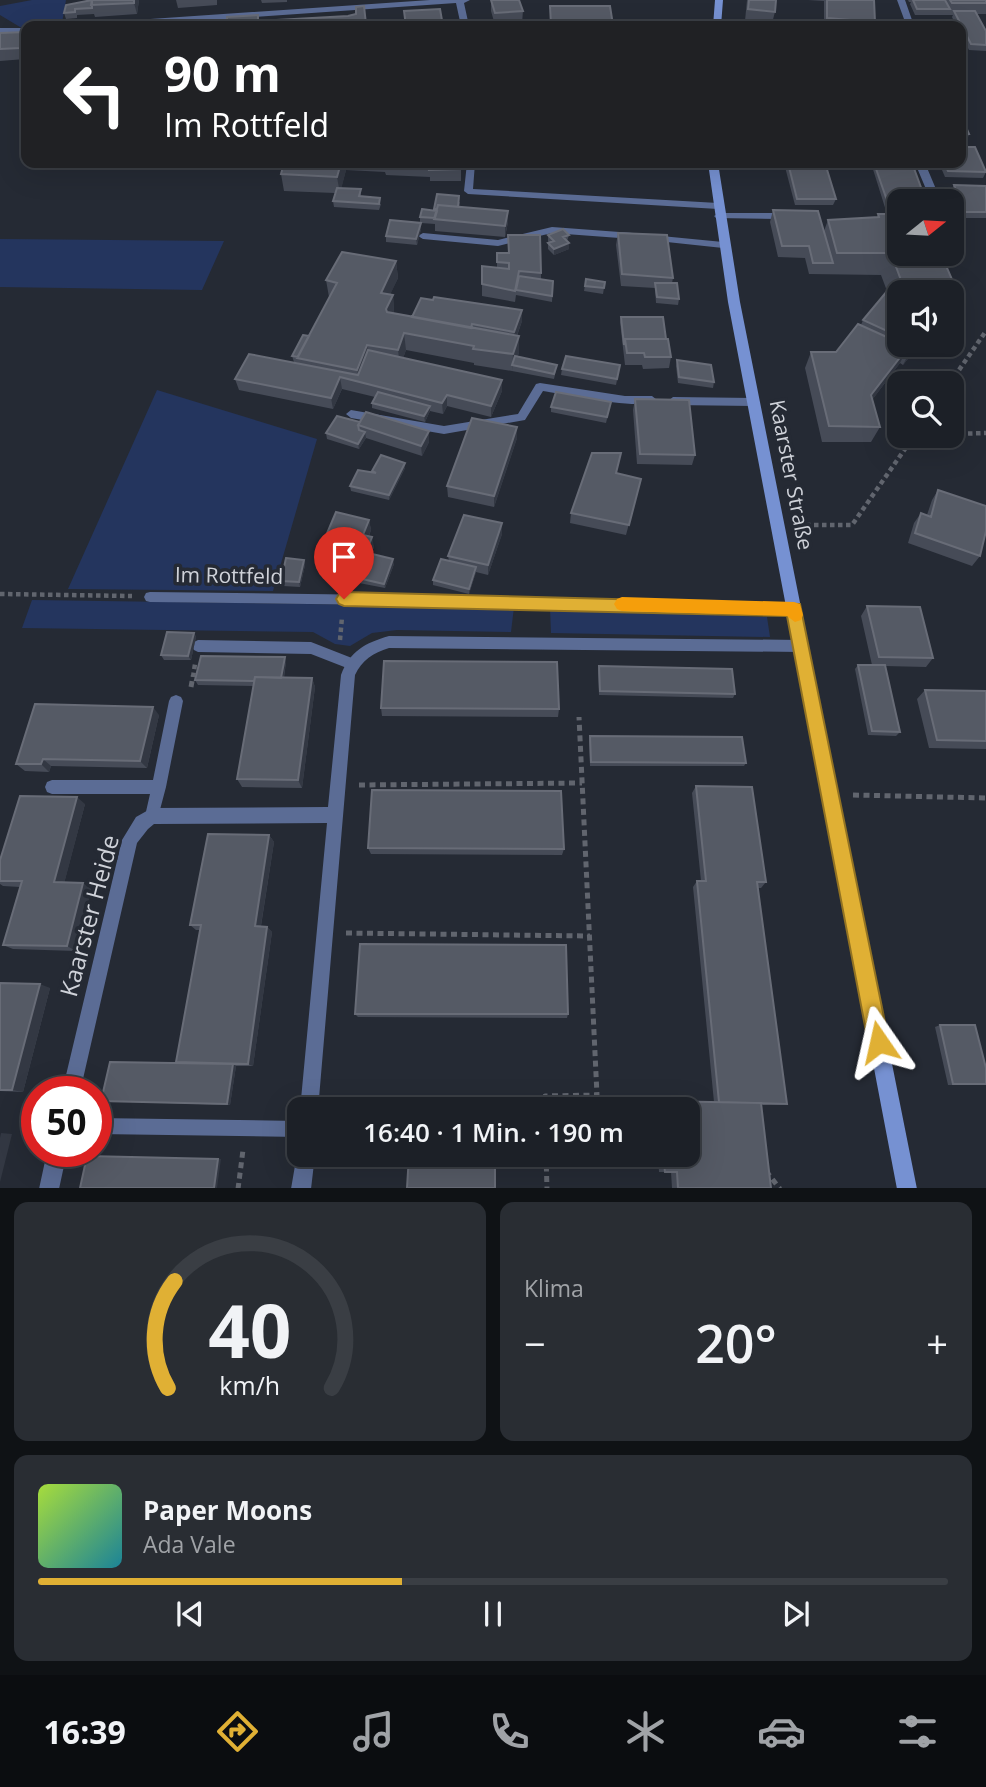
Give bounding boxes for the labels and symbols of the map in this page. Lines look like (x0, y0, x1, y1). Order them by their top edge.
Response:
north arrow (887, 189, 964, 266)
street label: Kaarster Straße (764, 397, 820, 552)
pin (314, 527, 374, 599)
street label: Im Rottfeld (175, 560, 283, 590)
street label: Kaarster Heide (51, 831, 126, 1000)
position arrow (842, 1005, 916, 1079)
speed limit sign: 50 (21, 1076, 112, 1167)

